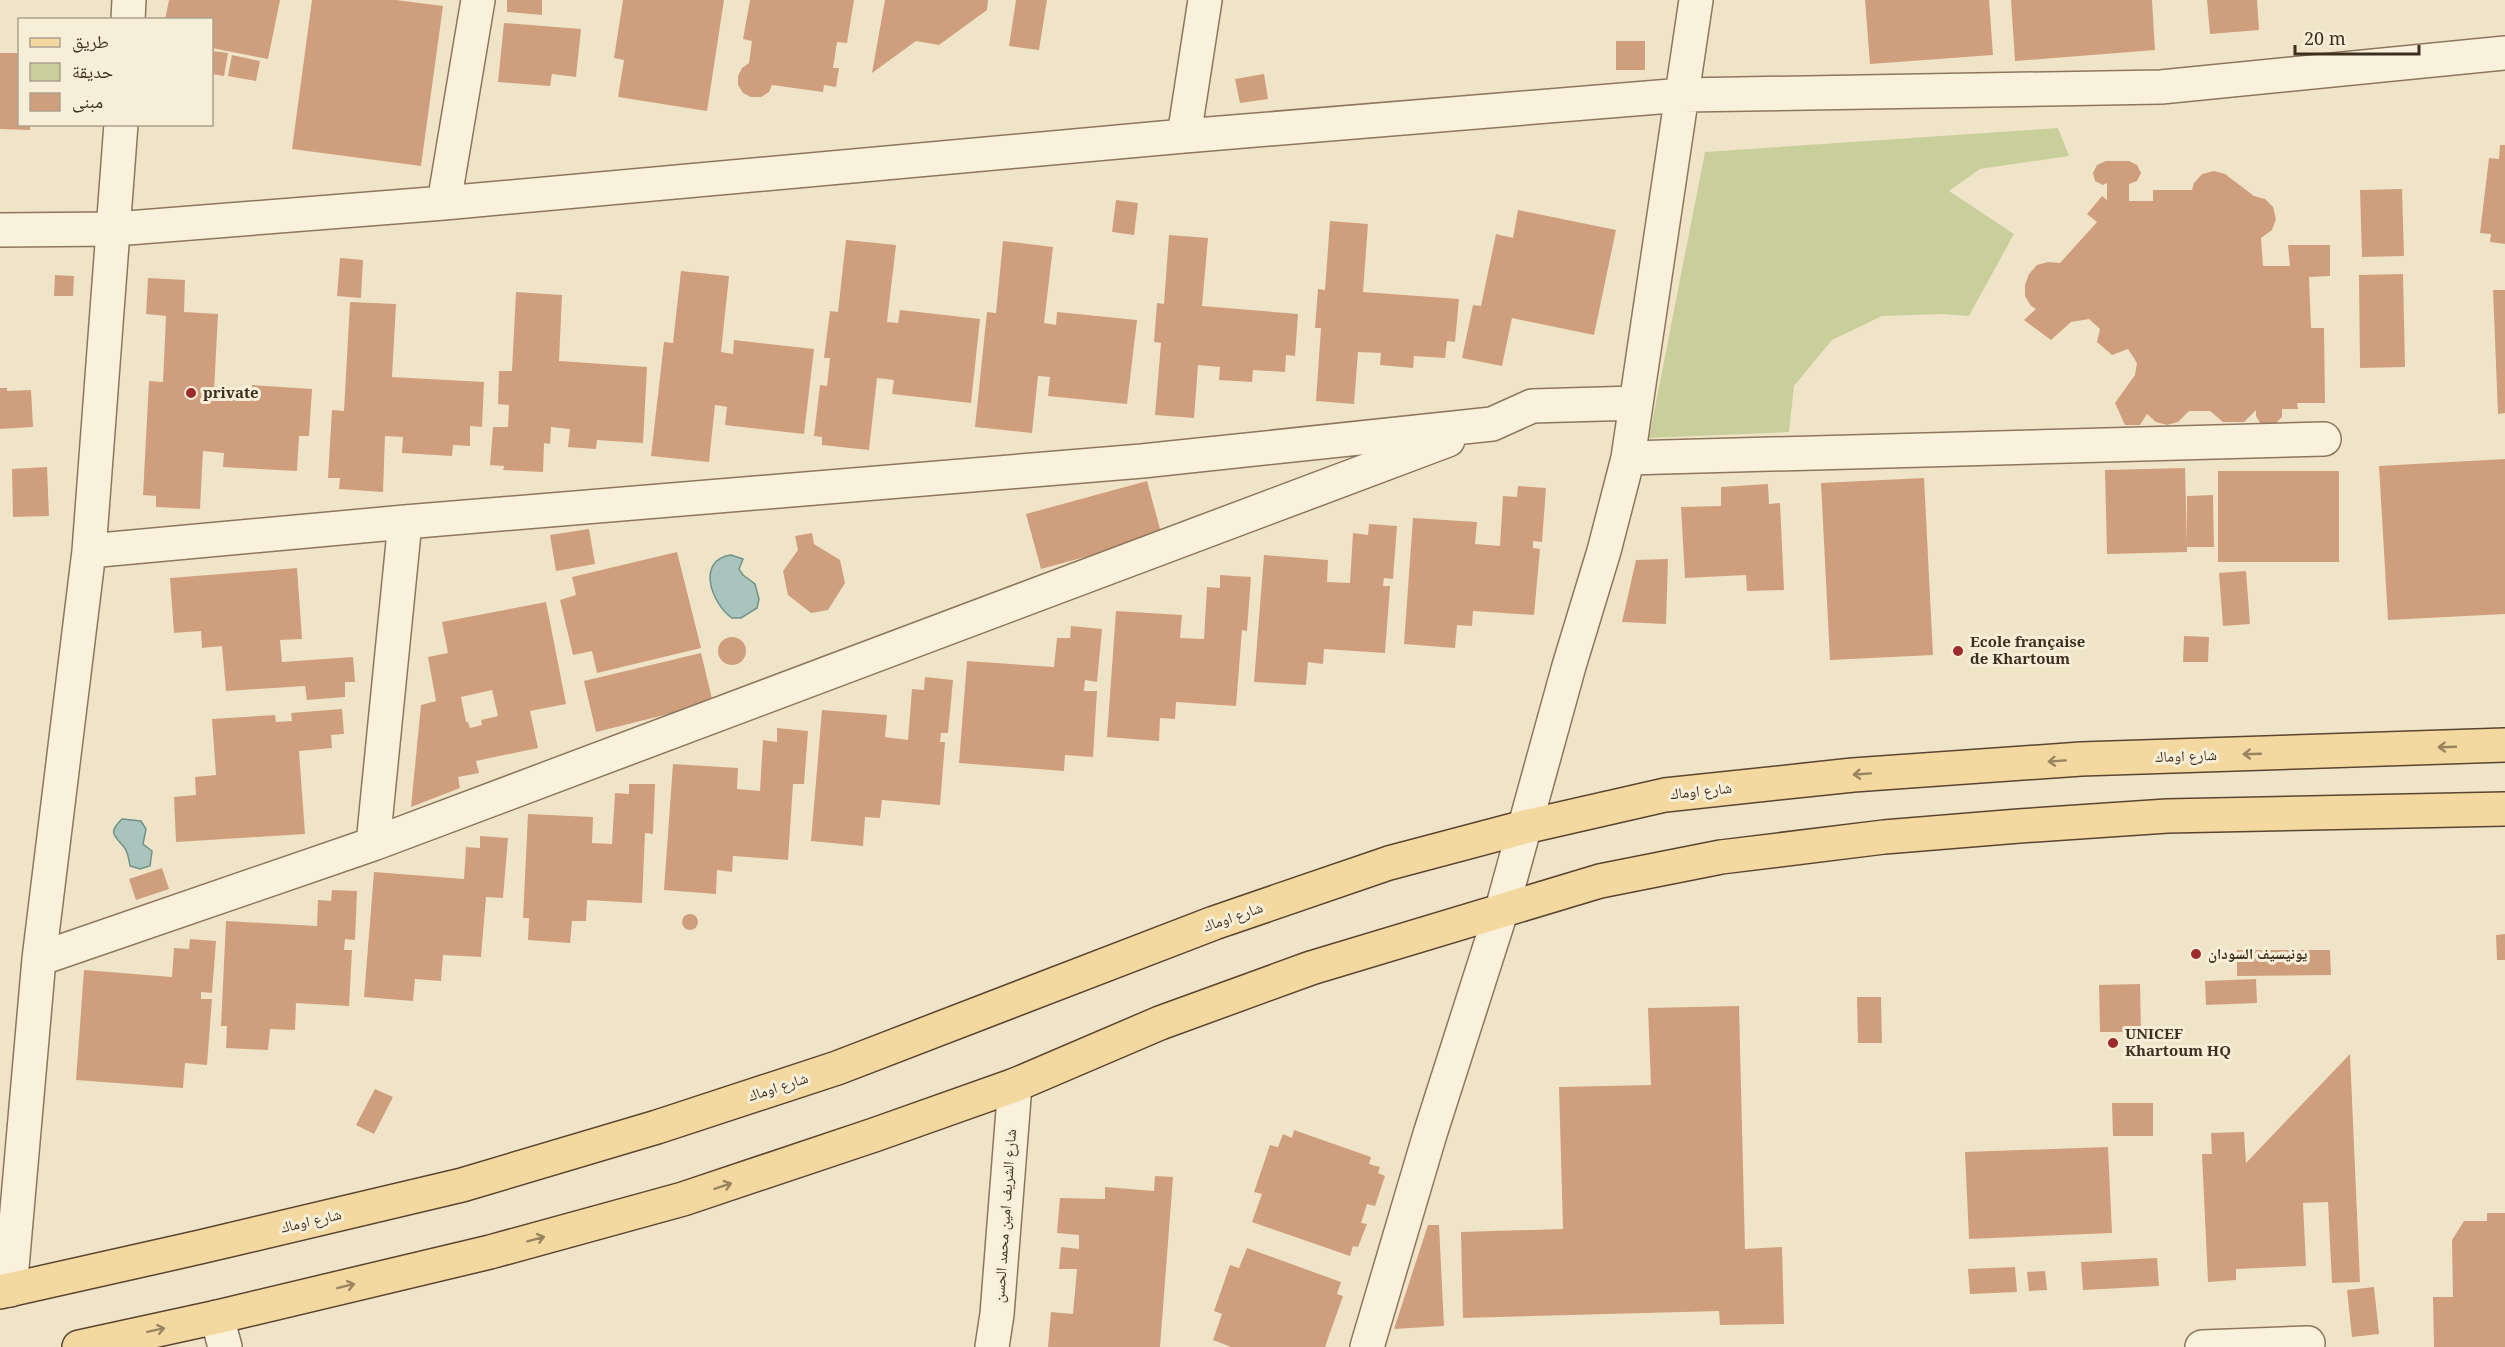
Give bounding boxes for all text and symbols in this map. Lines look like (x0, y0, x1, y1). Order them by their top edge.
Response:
legend (18, 18, 213, 126)
scale bar (2295, 18, 2420, 56)
text: 20 m (2304, 26, 2346, 50)
text: طريق (72, 29, 109, 53)
text: حديقة (72, 59, 113, 83)
text: مبنى (72, 89, 103, 113)
place label: private (203, 382, 259, 402)
marker: private (184, 386, 198, 400)
place label: Ecole française de Khartoum (1970, 631, 2085, 668)
marker: Ecole française de Khartoum (1951, 644, 1965, 658)
one-way arrow (2437, 741, 2457, 752)
street label: شارع اوماك (2155, 744, 2217, 767)
one-way arrow (2242, 748, 2262, 759)
one-way arrow (2047, 756, 2067, 767)
one-way arrow (1853, 769, 1873, 780)
street label: شارع اوماك (1669, 777, 1733, 804)
street label: شارع اوماك (1200, 896, 1266, 937)
place label: يونيسيف السودان (2208, 943, 2307, 963)
marker: يونيسيف السودان (2189, 947, 2203, 961)
place label: UNICEF Khartoum HQ (2125, 1023, 2231, 1060)
marker: UNICEF Khartoum HQ (2106, 1036, 2120, 1050)
street label: شارع اوماك (745, 1067, 811, 1106)
street label: شارع الشريف امين محمد الحسن (988, 1128, 1021, 1304)
one-way arrow (713, 1179, 732, 1190)
street label: شارع اوماك (278, 1203, 344, 1238)
one-way arrow (526, 1233, 545, 1244)
one-way arrow (336, 1280, 356, 1291)
one-way arrow (146, 1324, 166, 1335)

